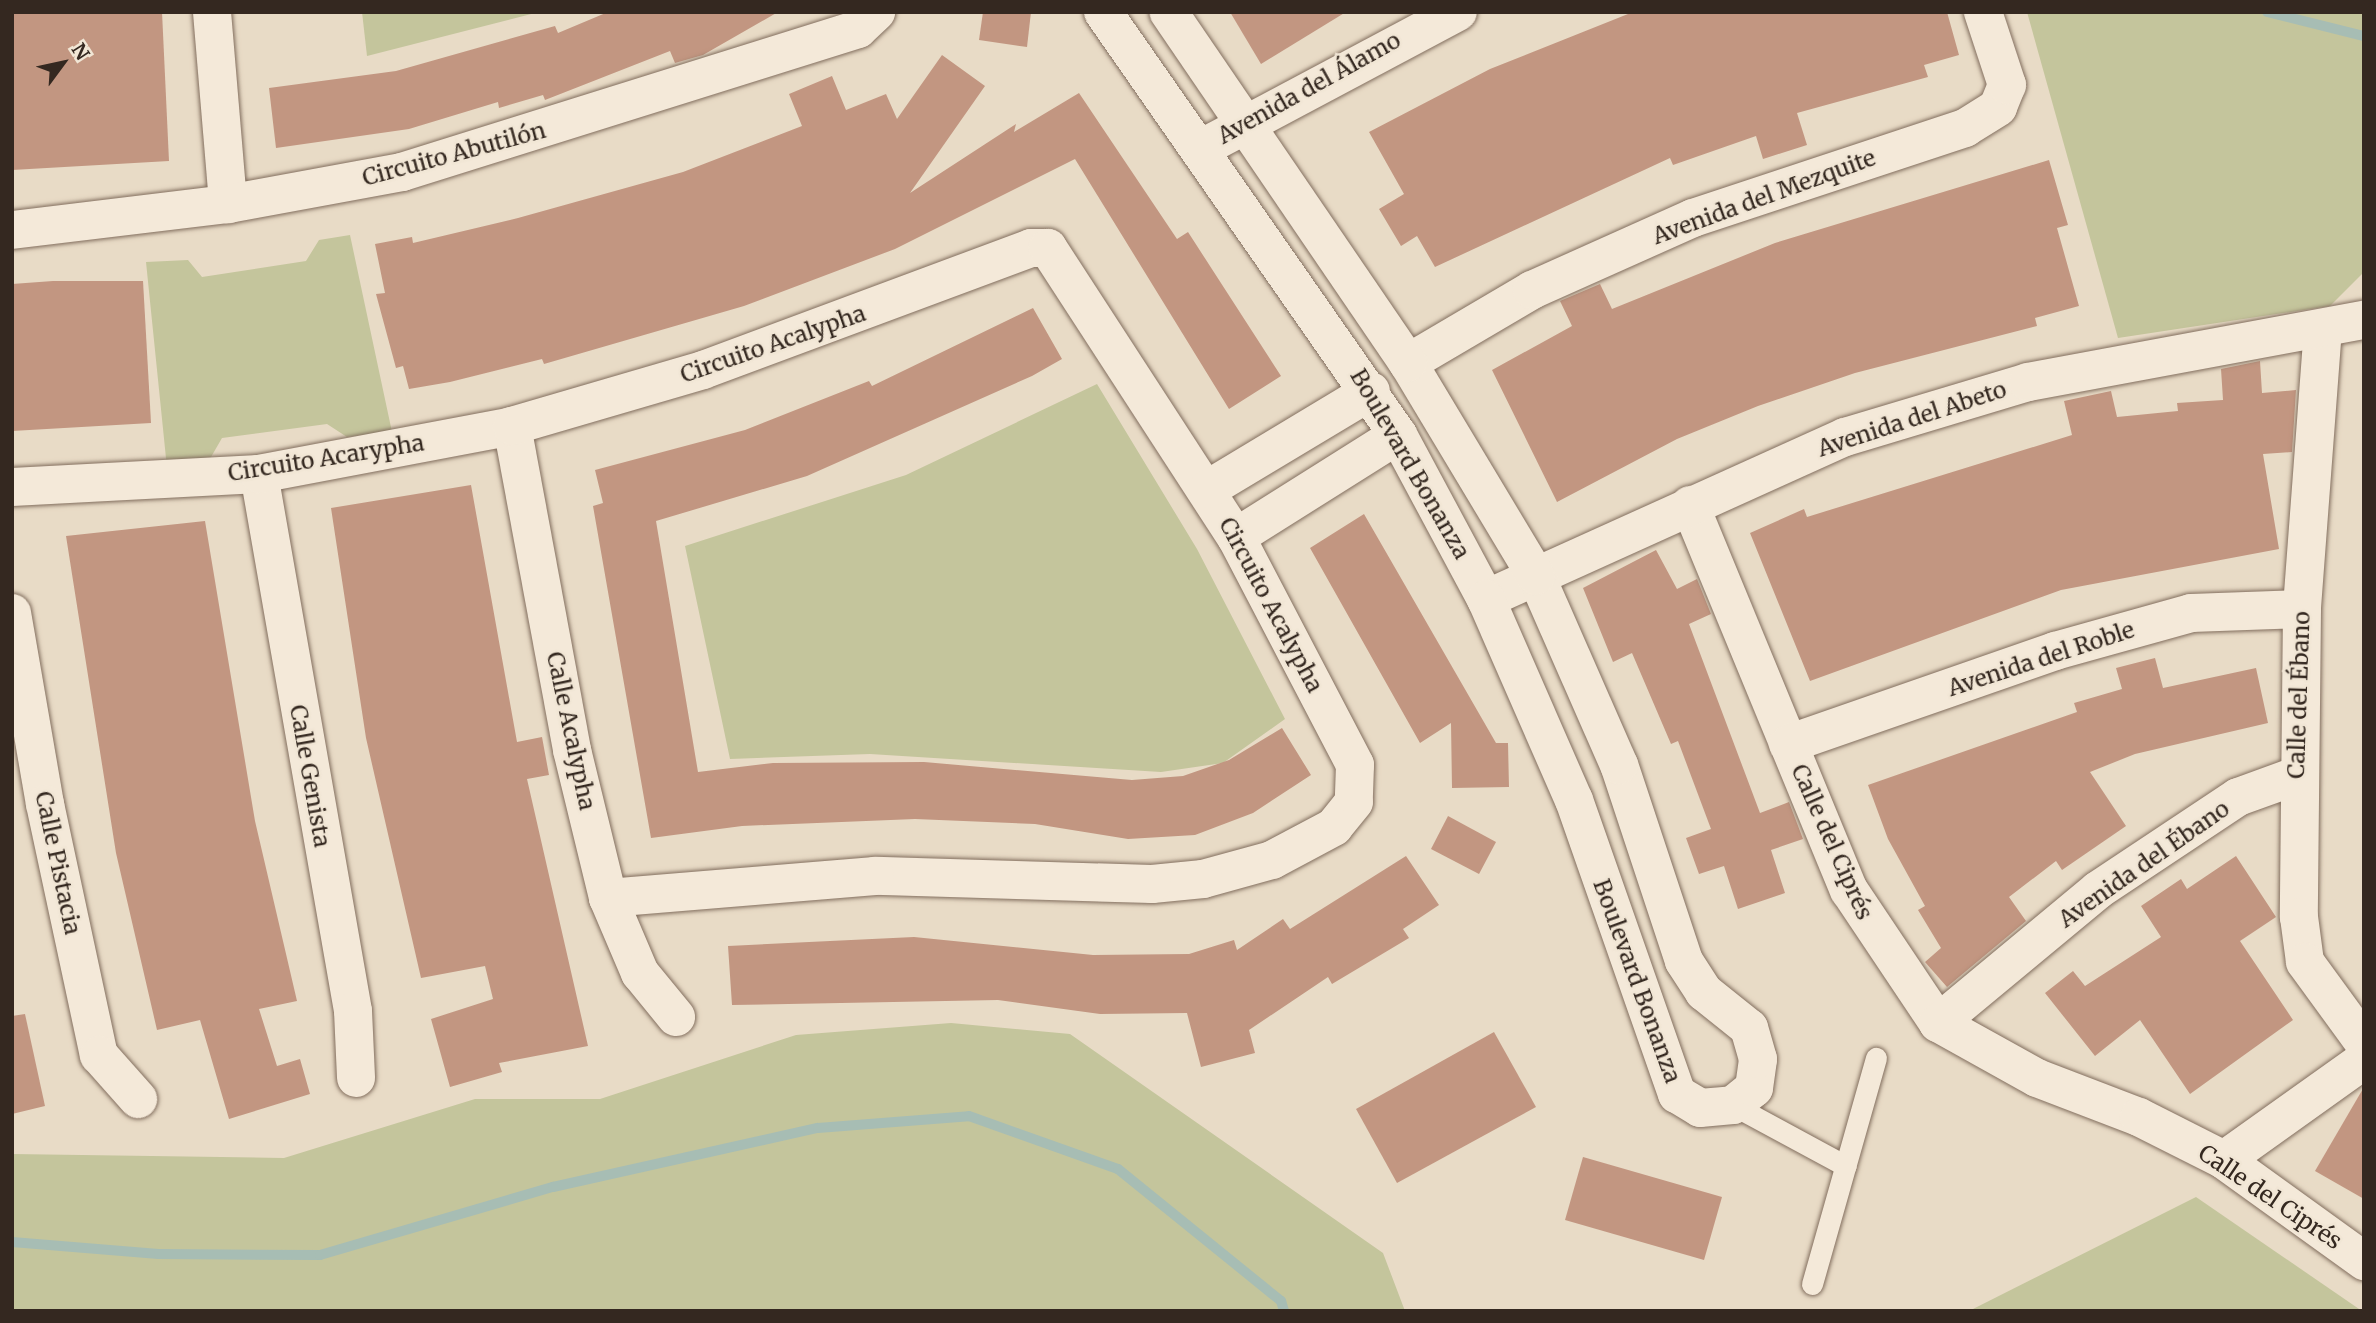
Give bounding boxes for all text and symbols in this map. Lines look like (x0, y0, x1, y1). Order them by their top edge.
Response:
street label: Avenida del Álamo (1213, 26, 1405, 150)
north arrow (28, 28, 98, 98)
text: N (66, 39, 95, 64)
street label: Circuito Abutilón (359, 116, 549, 192)
street label: Avenida del Mezquite (1649, 144, 1879, 250)
street label: Circuito Acalypha (677, 299, 869, 389)
street label: Boulevard Bonanza (1344, 364, 1476, 564)
street label: Avenida del Abeto (1814, 375, 2010, 463)
street label: Circuito Acarypha (226, 429, 426, 487)
street label: Circuito Acalypha (1213, 513, 1329, 697)
street label: Calle del Ébano (2282, 611, 2316, 779)
street label: Avenida del Roble (1944, 616, 2138, 702)
street label: Calle Acalypha (541, 649, 601, 813)
street label: Calle Genista (284, 703, 336, 849)
street label: Calle del Ciprés (1785, 760, 1879, 924)
street label: Calle Pistacia (29, 789, 87, 937)
street label: Avenida del Ébano (2053, 795, 2235, 933)
street label: Boulevard Bonanza (1587, 875, 1687, 1087)
street label: Calle del Ciprés (2193, 1139, 2347, 1255)

